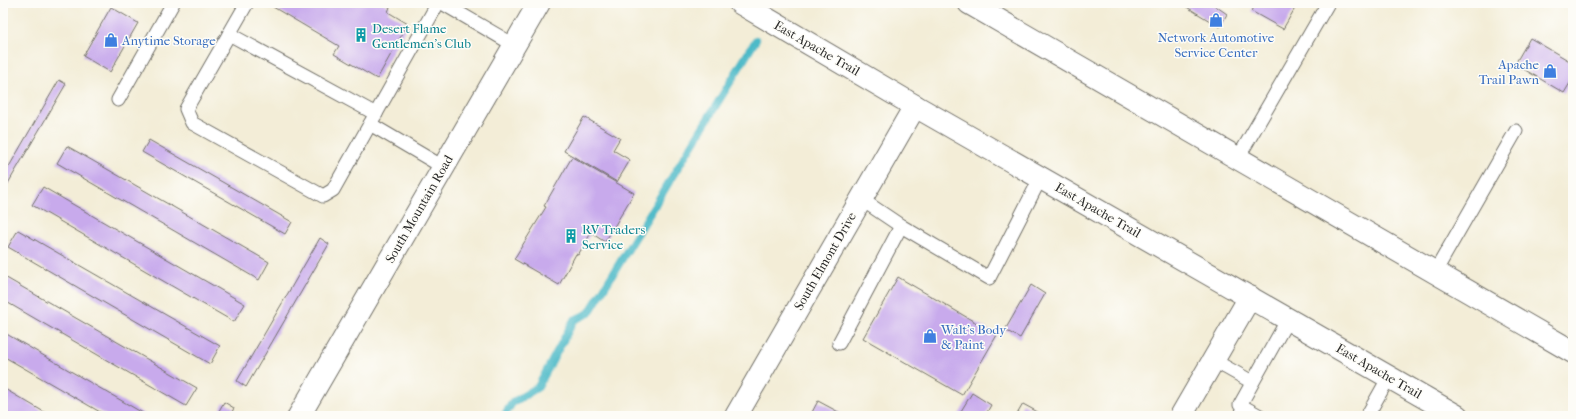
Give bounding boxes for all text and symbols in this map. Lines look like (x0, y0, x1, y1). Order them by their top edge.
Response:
shop icon: Network Automotive Service Center (1208, 12, 1224, 28)
street label: East Apache Trail (771, 17, 863, 79)
place label: Desert Flame Gentlemen's Club (372, 21, 471, 51)
building icon: Desert Flame Gentlemen's Club (353, 27, 369, 43)
place label: Network Automotive Service Center (1158, 30, 1275, 60)
shop icon: Anytime Storage (103, 32, 119, 48)
place label: Anytime Storage (121, 33, 216, 48)
place label: Apache Trail Pawn (1479, 57, 1540, 87)
shop icon: Apache Trail Pawn (1542, 63, 1558, 79)
street label: South Mountain Road (382, 152, 456, 266)
street label: East Apache Trail (1052, 179, 1144, 241)
street label: South Elmont Drive (791, 209, 859, 313)
place label: RV Traders Service (582, 222, 645, 252)
building icon: RV Traders Service (563, 228, 579, 244)
place label: Walt's Body & Paint (940, 322, 1007, 352)
shop icon: Walt's Body & Paint (922, 328, 938, 344)
street label: East Apache Trail (1333, 340, 1425, 402)

